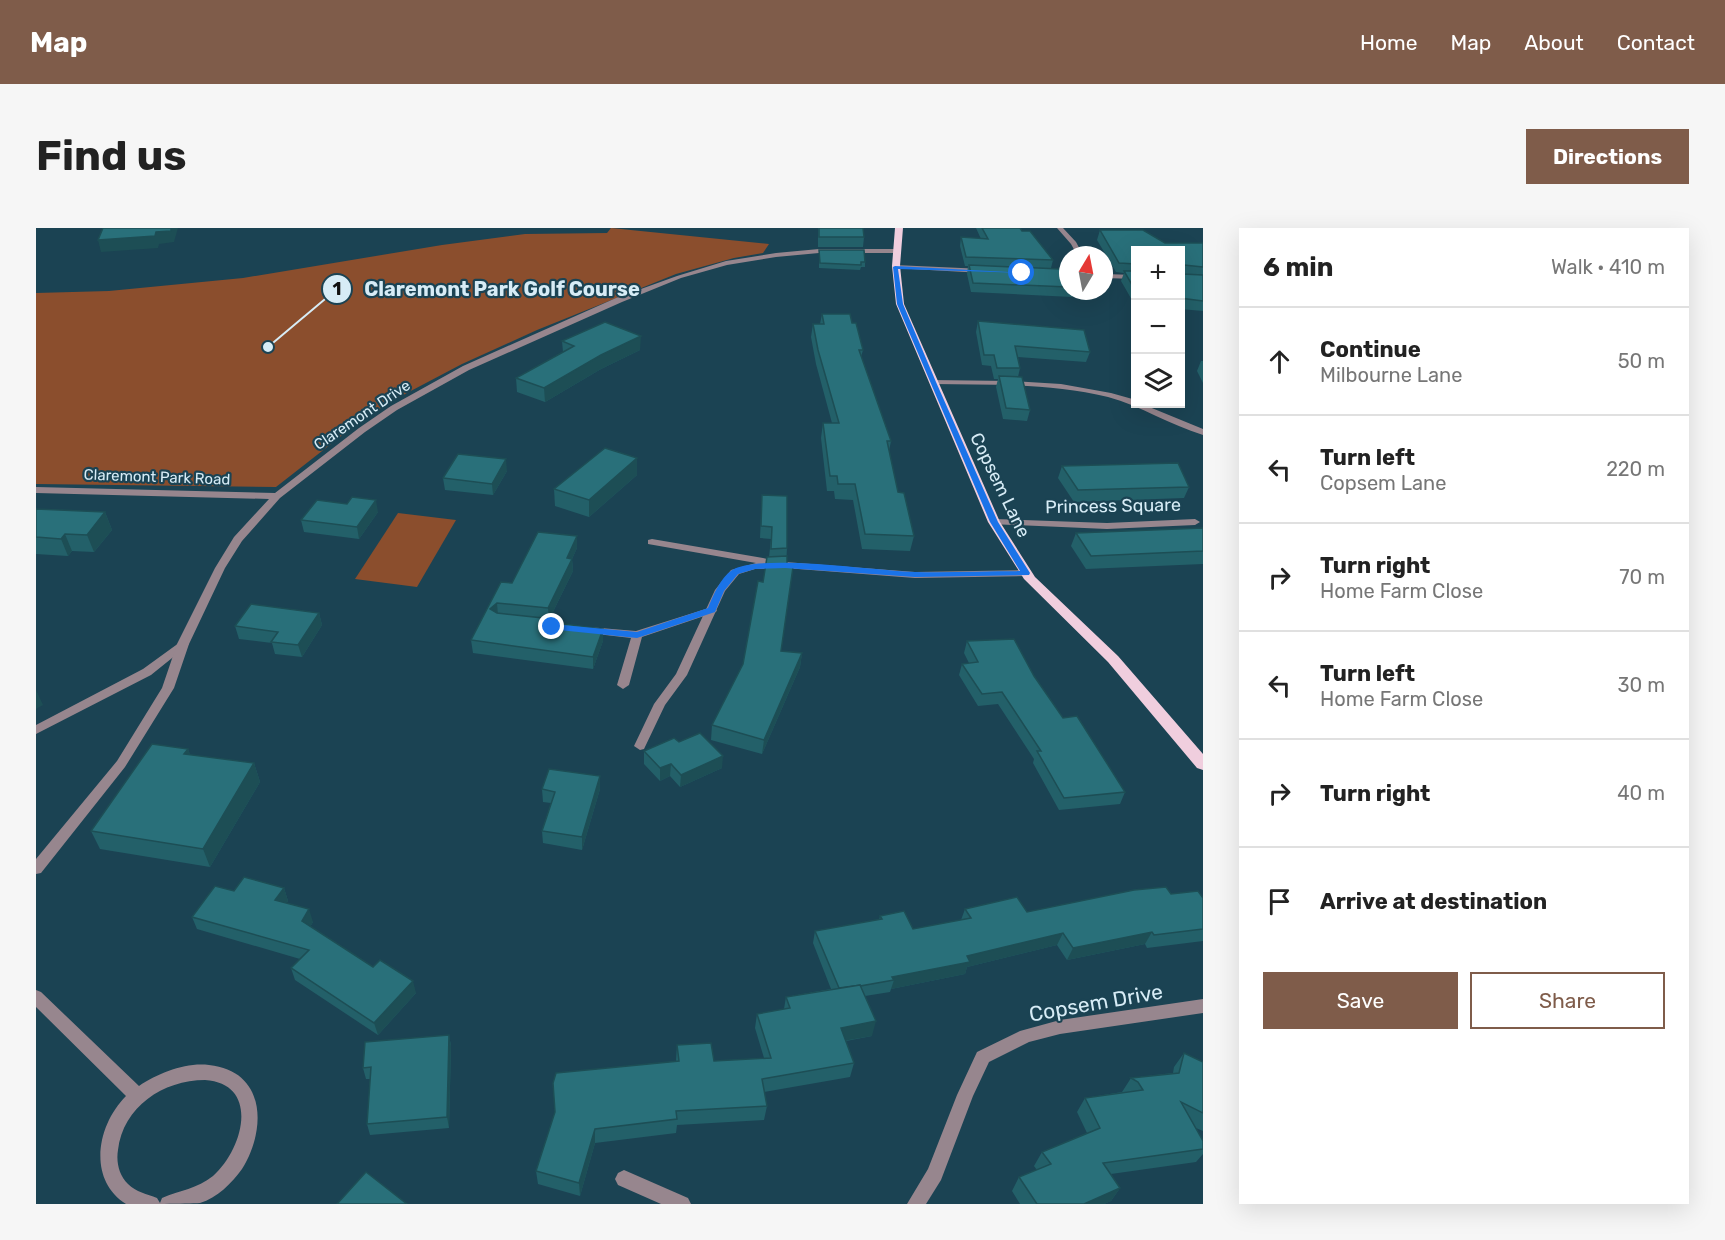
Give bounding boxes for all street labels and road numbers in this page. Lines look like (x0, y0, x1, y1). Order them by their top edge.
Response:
street label: Claremont Drive (310, 376, 414, 454)
street label: Copsem Lane (965, 429, 1035, 541)
street label: Claremont Park Road (83, 465, 231, 489)
street label: Princess Square (1045, 494, 1181, 518)
street label: Copsem Drive (1027, 978, 1165, 1027)

